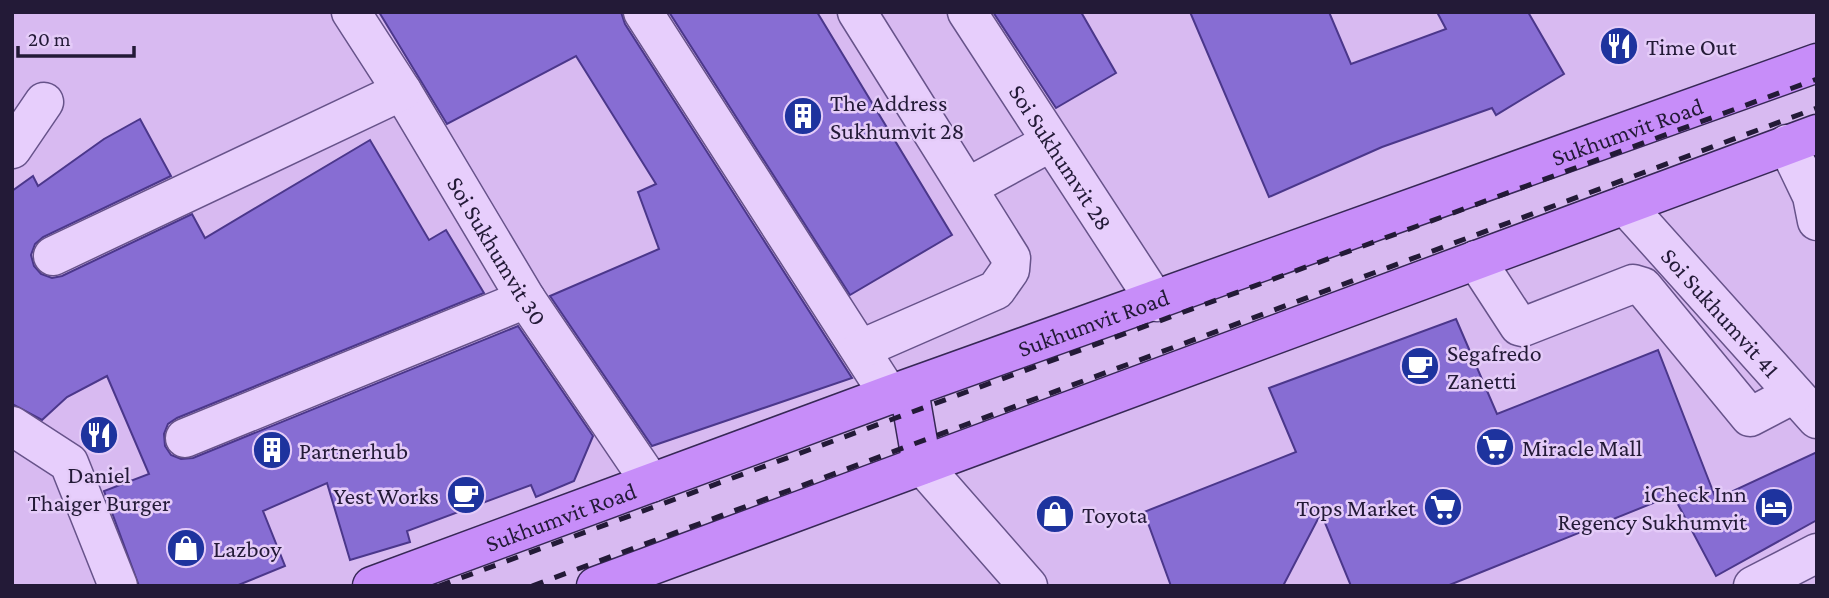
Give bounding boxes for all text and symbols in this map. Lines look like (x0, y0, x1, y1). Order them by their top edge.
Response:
scale bar (18, 14, 133, 58)
restaurant icon: Time Out (1598, 25, 1640, 67)
text: 20 m (28, 27, 71, 51)
place label: Time Out (1646, 33, 1737, 60)
street label: Soi Sukhumvit 28 (1004, 79, 1119, 235)
place label: The Address Sukhumvit 28 (830, 89, 964, 144)
street label: Sukhumvit Road (1548, 91, 1707, 170)
building icon: The Address Sukhumvit 28 (782, 95, 824, 137)
street label: Soi Sukhumvit 30 (442, 171, 553, 330)
street label: Soi Sukhumvit 41 (1656, 242, 1786, 382)
street label: Sukhumvit Road (1014, 282, 1173, 361)
place label: Segafredo Zanetti (1447, 339, 1542, 394)
cafe icon: Segafredo Zanetti (1399, 345, 1441, 387)
restaurant icon: Daniel Thaiger Burger (78, 414, 120, 456)
supermarket icon: Miracle Mall (1474, 426, 1516, 468)
building icon: Partnerhub (251, 429, 293, 471)
place label: Miracle Mall (1522, 434, 1642, 461)
place label: Partnerhub (299, 437, 408, 464)
place label: Daniel Thaiger Burger (28, 461, 171, 516)
cafe icon: Yest Works (445, 474, 487, 516)
street label: Sukhumvit Road (481, 476, 640, 557)
place label: iCheck Inn Regency Sukhumvit (1557, 480, 1748, 535)
place label: Yest Works (333, 482, 439, 509)
supermarket icon: Tops Market (1422, 486, 1464, 528)
hotel icon: iCheck Inn Regency Sukhumvit (1753, 486, 1795, 528)
shop icon: Toyota (1034, 493, 1076, 535)
place label: Tops Market (1296, 494, 1417, 521)
place label: Toyota (1082, 501, 1148, 528)
shop icon: Lazboy (165, 527, 207, 569)
place label: Lazboy (213, 535, 282, 562)

